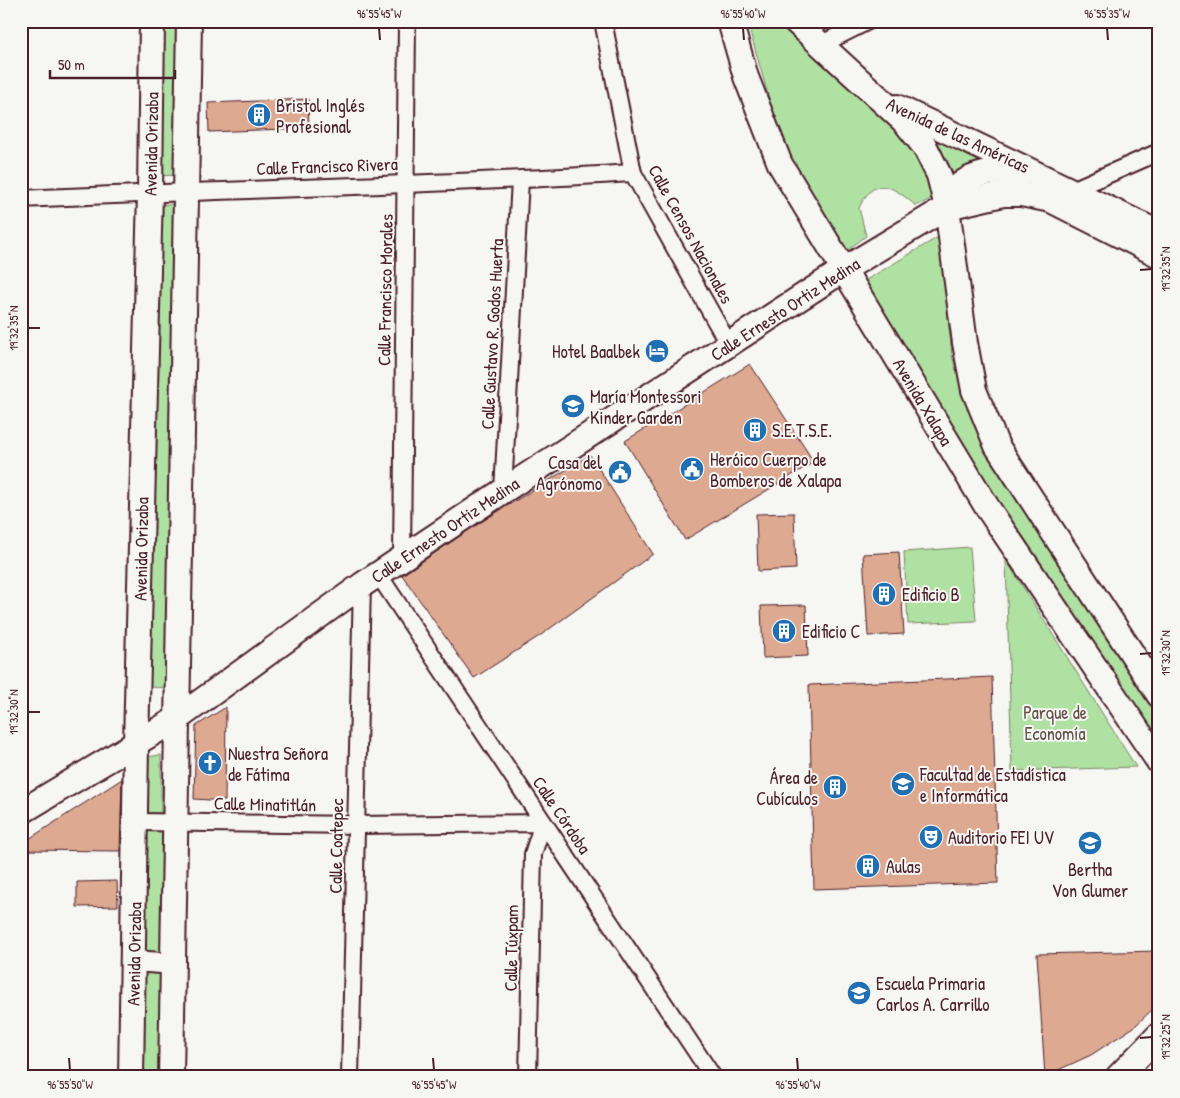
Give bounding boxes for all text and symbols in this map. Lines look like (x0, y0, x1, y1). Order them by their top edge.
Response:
text: 96°55'45"W (357, 5, 402, 22)
text: 96°55'40"W (720, 5, 766, 22)
text: 96°55'35"W (1084, 5, 1130, 22)
scale bar (50, 48, 175, 80)
text: 50 m (58, 54, 85, 75)
street label: Avenida de las Américas (883, 91, 1034, 179)
street label: Avenida Orizaba (138, 92, 164, 196)
place label: Bristol Inglés Profesional (276, 93, 365, 139)
building icon: Bristol Inglés Profesional (246, 102, 272, 128)
street label: Calle Francisco Rivera (256, 151, 398, 181)
street label: Calle Censos Nacionales (642, 160, 740, 308)
street label: Calle Francisco Morales (371, 214, 399, 366)
street label: Calle Gustavo R. Godos Huerta (475, 238, 509, 430)
text: 19°32'35"N (1157, 247, 1174, 291)
street label: Calle Ernesto Ortiz Medina (705, 251, 865, 367)
text: 19°32'35"N (5, 306, 22, 350)
hotel icon: Hotel Baalbek (644, 338, 670, 364)
place label: Hotel Baalbek (552, 339, 641, 364)
street label: Avenida Xalapa (887, 354, 959, 450)
place label: María Montessori Kinder Garden (590, 384, 701, 430)
school or university icon: María Montessori Kinder Garden (560, 393, 586, 419)
building icon: S.E.T.S.E. (742, 417, 768, 443)
place label: S.E.T.S.E. (772, 418, 832, 443)
place label: Heróico Cuerpo de Bomberos de Xalapa (710, 447, 841, 493)
place label: Casa del Agrónomo (536, 450, 602, 496)
public building icon: Heróico Cuerpo de Bomberos de Xalapa (679, 456, 705, 482)
public building icon: Casa del Agrónomo (607, 459, 633, 485)
street label: Calle Ernesto Ortiz Medina (366, 471, 524, 589)
street label: Avenida Orizaba (128, 497, 154, 601)
building icon: Edificio B (871, 581, 897, 607)
place label: Edificio B (902, 582, 960, 607)
building icon: Edificio C (771, 618, 797, 644)
place label: Edificio C (802, 619, 861, 644)
text: 19°32'30"N (1157, 630, 1174, 676)
text: 19°32'30"N (5, 689, 22, 735)
park label: Parque de Economía (1023, 700, 1087, 746)
place label: Nuestra Señora de Fátima (228, 741, 328, 787)
church icon: Nuestra Señora de Fátima (197, 750, 223, 776)
place label: Facultad de Estadística e Informática (919, 762, 1066, 808)
place label: Área de Cubículos (756, 765, 818, 811)
street label: Calle Córdoba (527, 771, 597, 859)
school or university icon: Facultad de Estadística e Informática (890, 771, 916, 797)
building icon: Área de Cubículos (822, 774, 848, 800)
street label: Calle Minatitlán (214, 791, 316, 817)
street label: Calle Coatepec (323, 798, 349, 894)
theatre icon: Auditorio FEI UV (918, 824, 944, 850)
place label: Auditorio FEI UV (948, 825, 1055, 850)
school or university icon: Bertha Von Glumer (1077, 830, 1103, 856)
building icon: Aulas (855, 853, 881, 879)
place label: Aulas (886, 854, 921, 879)
place label: Bertha Von Glumer (1052, 857, 1128, 903)
street label: Avenida Orizaba (121, 902, 147, 1006)
street label: Calle Túxpam (498, 904, 524, 992)
place label: Escuela Primaria Carlos A. Carrillo (876, 971, 990, 1017)
school or university icon: Escuela Primaria Carlos A. Carrillo (846, 980, 872, 1006)
text: 19°32'25"N (1157, 1014, 1174, 1060)
text: 96°55'50"W (47, 1076, 93, 1093)
text: 96°55'45"W (412, 1076, 457, 1093)
text: 96°55'40"W (775, 1076, 821, 1093)

